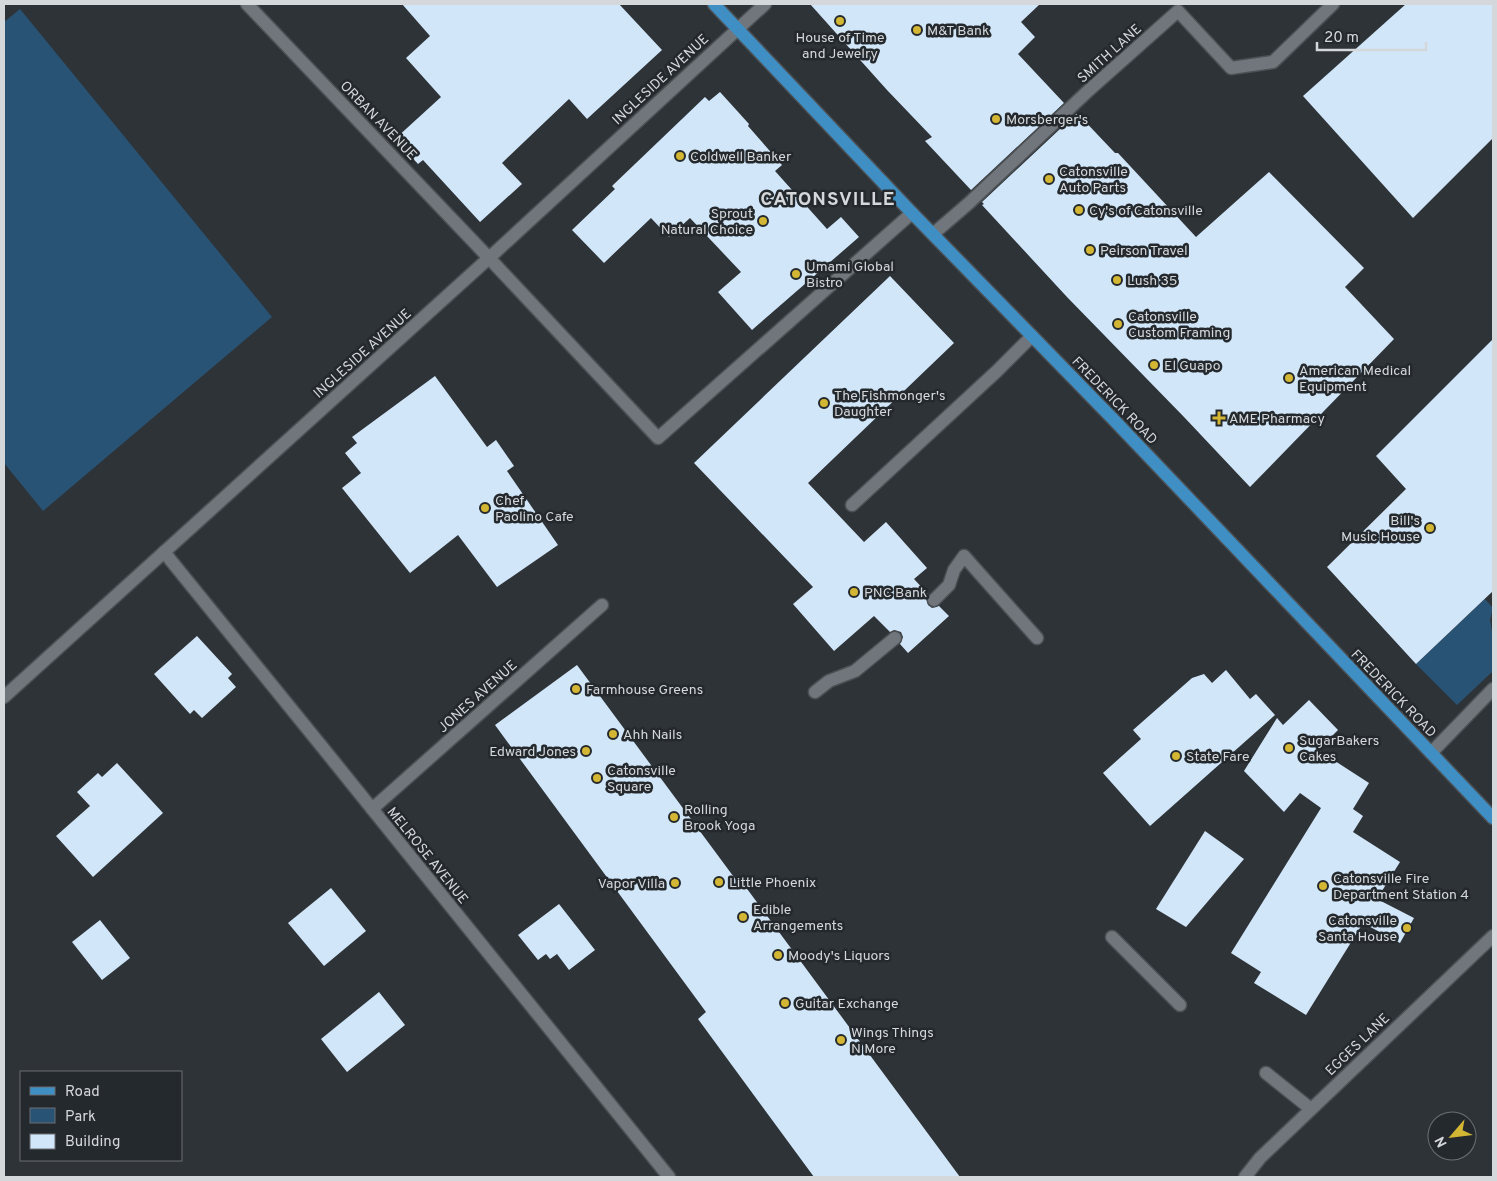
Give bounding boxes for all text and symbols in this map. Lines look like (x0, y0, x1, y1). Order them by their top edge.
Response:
marker: House of Time and Jewelry (834, 15, 846, 27)
scale bar (1317, 20, 1426, 52)
street label: SMITH LANE (1074, 21, 1146, 87)
place label: M&T Bank (927, 23, 989, 40)
marker: M&T Bank (911, 24, 923, 36)
text: 20 m (1324, 29, 1359, 48)
place label: House of Time and Jewelry (795, 30, 885, 63)
street label: INGLESIDE AVENUE (609, 31, 713, 129)
street label: ORBAN AVENUE (336, 78, 420, 164)
place label: Morsberger's (1006, 112, 1088, 129)
marker: Morsberger's (990, 113, 1002, 125)
place label: Coldwell Banker (690, 149, 792, 166)
marker: Coldwell Banker (674, 150, 686, 162)
place label: Catonsville Auto Parts (1059, 164, 1128, 197)
marker: Catonsville Auto Parts (1043, 173, 1055, 185)
district label: CATONSVILLE (760, 188, 896, 212)
place label: Cy's of Catonsville (1089, 203, 1203, 220)
marker: Cy's of Catonsville (1073, 204, 1085, 216)
place label: Sprout Natural Choice (661, 206, 753, 239)
marker: Sprout Natural Choice (757, 215, 769, 227)
place label: Peirson Travel (1100, 243, 1188, 260)
marker: Peirson Travel (1084, 244, 1096, 256)
place label: Umami Global Bistro (806, 259, 894, 292)
marker: Umami Global Bistro (790, 268, 802, 280)
place label: Lush 35 (1127, 273, 1178, 290)
marker: Lush 35 (1111, 274, 1123, 286)
street label: INGLESIDE AVENUE (311, 306, 415, 403)
place label: Catonsville Custom Framing (1128, 309, 1230, 342)
marker: Catonsville Custom Framing (1112, 318, 1124, 330)
street label: FREDERICK ROAD (1068, 354, 1160, 449)
place label: El Guapo (1164, 358, 1221, 375)
marker: El Guapo (1148, 359, 1160, 371)
place label: American Medical Equipment (1299, 363, 1411, 396)
marker: American Medical Equipment (1283, 372, 1295, 384)
place label: The Fishmonger's Daughter (834, 388, 946, 421)
marker: The Fishmonger's Daughter (818, 397, 830, 409)
place label: AME Pharmacy (1229, 411, 1325, 428)
marker: AME Pharmacy (1213, 412, 1225, 424)
place label: Chef Paolino Cafe (495, 493, 574, 526)
marker: Chef Paolino Cafe (479, 502, 491, 514)
place label: Bill's Music House (1341, 513, 1420, 546)
marker: Bill's Music House (1424, 522, 1436, 534)
place label: PNC Bank (864, 585, 927, 602)
marker: PNC Bank (848, 586, 860, 598)
street label: FREDERICK ROAD (1347, 647, 1439, 742)
street label: JONES AVENUE (435, 657, 521, 737)
place label: Farmhouse Greens (586, 682, 703, 699)
marker: Farmhouse Greens (570, 683, 582, 695)
place label: Ahh Nails (623, 727, 682, 744)
marker: Ahh Nails (607, 728, 619, 740)
place label: SugarBakers Cakes (1299, 733, 1379, 766)
marker: SugarBakers Cakes (1283, 742, 1295, 754)
place label: Edward Jones (489, 744, 576, 761)
marker: Edward Jones (580, 745, 592, 757)
place label: State Fare (1186, 749, 1249, 766)
marker: State Fare (1170, 750, 1182, 762)
place label: Catonsville Square (607, 763, 676, 796)
marker: Catonsville Square (591, 772, 603, 784)
place label: Rolling Brook Yoga (684, 802, 755, 835)
street label: MELROSE AVENUE (383, 804, 471, 908)
marker: Rolling Brook Yoga (668, 811, 680, 823)
place label: Catonsville Fire Department Station 4 (1333, 871, 1469, 904)
place label: Little Phoenix (729, 875, 816, 892)
place label: Vapor Villa (598, 876, 665, 893)
marker: Little Phoenix (713, 876, 725, 888)
marker: Vapor Villa (669, 877, 681, 889)
marker: Catonsville Fire Department Station 4 (1317, 880, 1329, 892)
place label: Edible Arrangements (753, 902, 843, 935)
marker: Edible Arrangements (737, 911, 749, 923)
place label: Catonsville Santa House (1318, 913, 1397, 946)
marker: Catonsville Santa House (1401, 922, 1413, 934)
place label: Moody's Liquors (788, 948, 890, 965)
marker: Moody's Liquors (772, 949, 784, 961)
place label: Guitar Exchange (795, 996, 899, 1013)
marker: Guitar Exchange (779, 997, 791, 1009)
street label: EGGES LANE (1322, 1010, 1394, 1080)
place label: Wings Things N More (851, 1025, 934, 1058)
marker: Wings Things N More (835, 1034, 847, 1046)
legend (20, 1071, 182, 1161)
text: Road (65, 1083, 100, 1102)
text: Park (65, 1108, 96, 1127)
north arrow (1427, 1111, 1477, 1161)
text: Building (65, 1133, 120, 1152)
text: N (1432, 1133, 1452, 1150)

